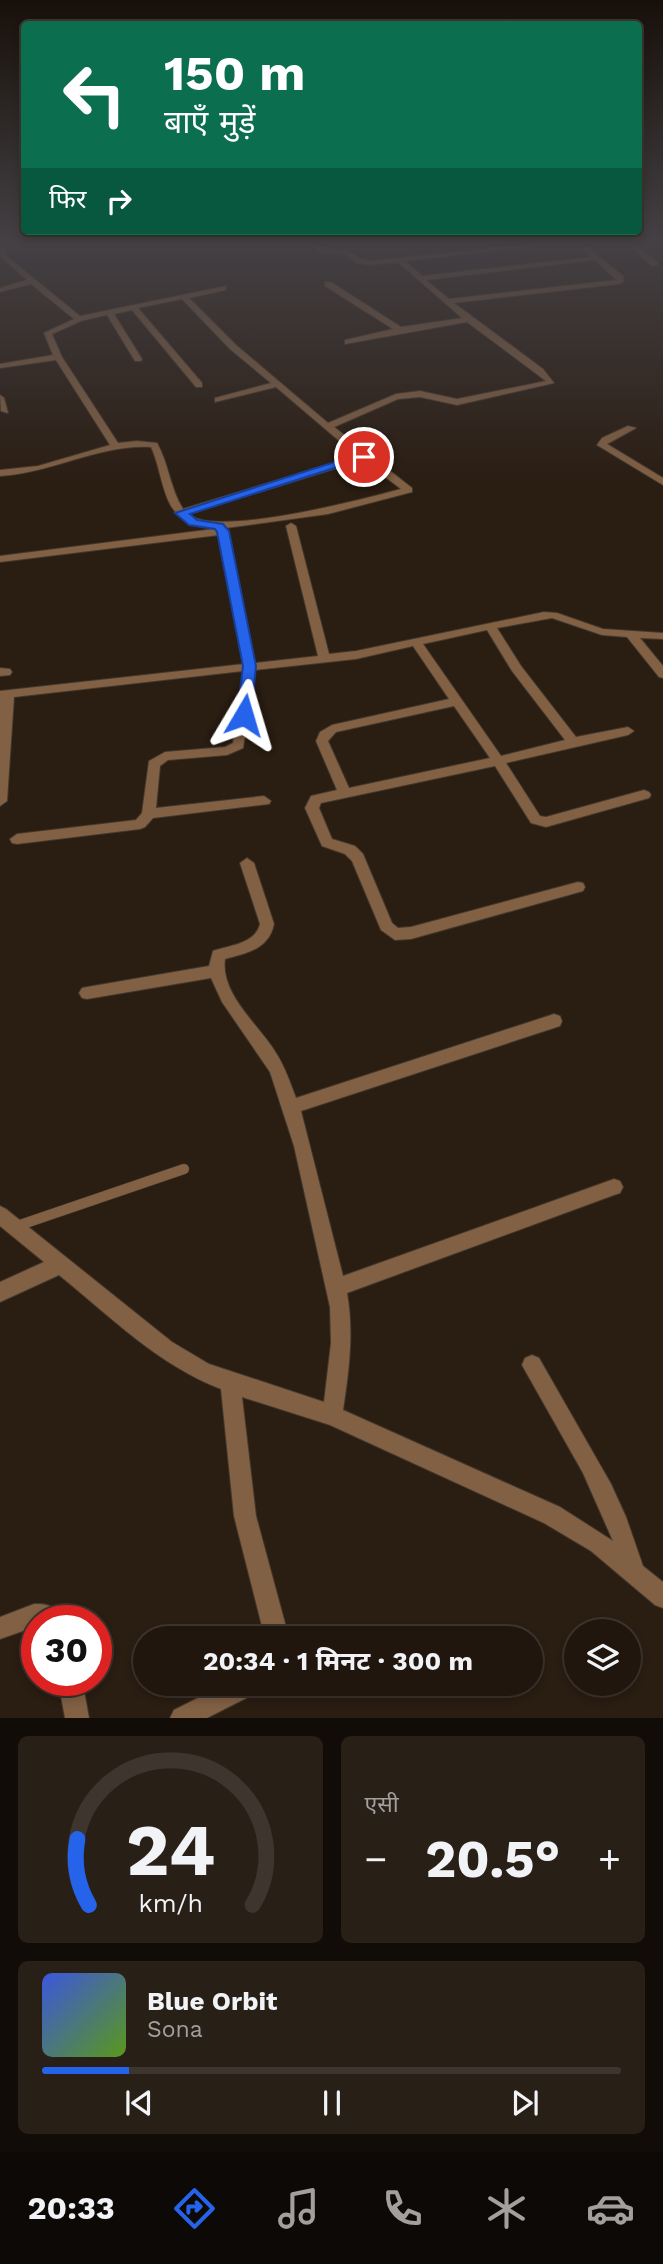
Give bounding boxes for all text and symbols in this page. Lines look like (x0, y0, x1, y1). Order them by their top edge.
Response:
text: 150 m (164, 44, 305, 102)
icon: left (49, 49, 140, 140)
text: बाएँ मुड़ें (164, 103, 255, 141)
icon: right (100, 182, 138, 220)
text: फिर (49, 184, 86, 214)
pin (334, 427, 394, 487)
icon: arrive (345, 438, 383, 476)
position arrow (207, 678, 281, 752)
speed limit sign: 30 (21, 1605, 112, 1696)
map controls (564, 1619, 641, 1696)
button: layers (564, 1619, 641, 1696)
text: 20:34 · 1 मिनट · 300 m (203, 1646, 473, 1676)
text: एसी (365, 1791, 399, 1818)
text: 24 (125, 1808, 215, 1894)
text: 20.5° (425, 1829, 560, 1890)
text: − (365, 1837, 387, 1881)
text: + (598, 1837, 621, 1881)
text: km/h (138, 1889, 202, 1918)
text: Blue Orbit (147, 1986, 277, 2016)
text: Sona (147, 2016, 203, 2043)
icon: previous (120, 2084, 158, 2122)
icon: pause (313, 2084, 351, 2122)
icon: next (506, 2084, 544, 2122)
icon: directions (170, 2184, 219, 2233)
icon: music (274, 2184, 323, 2233)
icon: phone (378, 2184, 427, 2233)
icon: climate (482, 2184, 531, 2233)
icon: car (586, 2184, 635, 2233)
text: 20:33 (28, 2189, 115, 2227)

